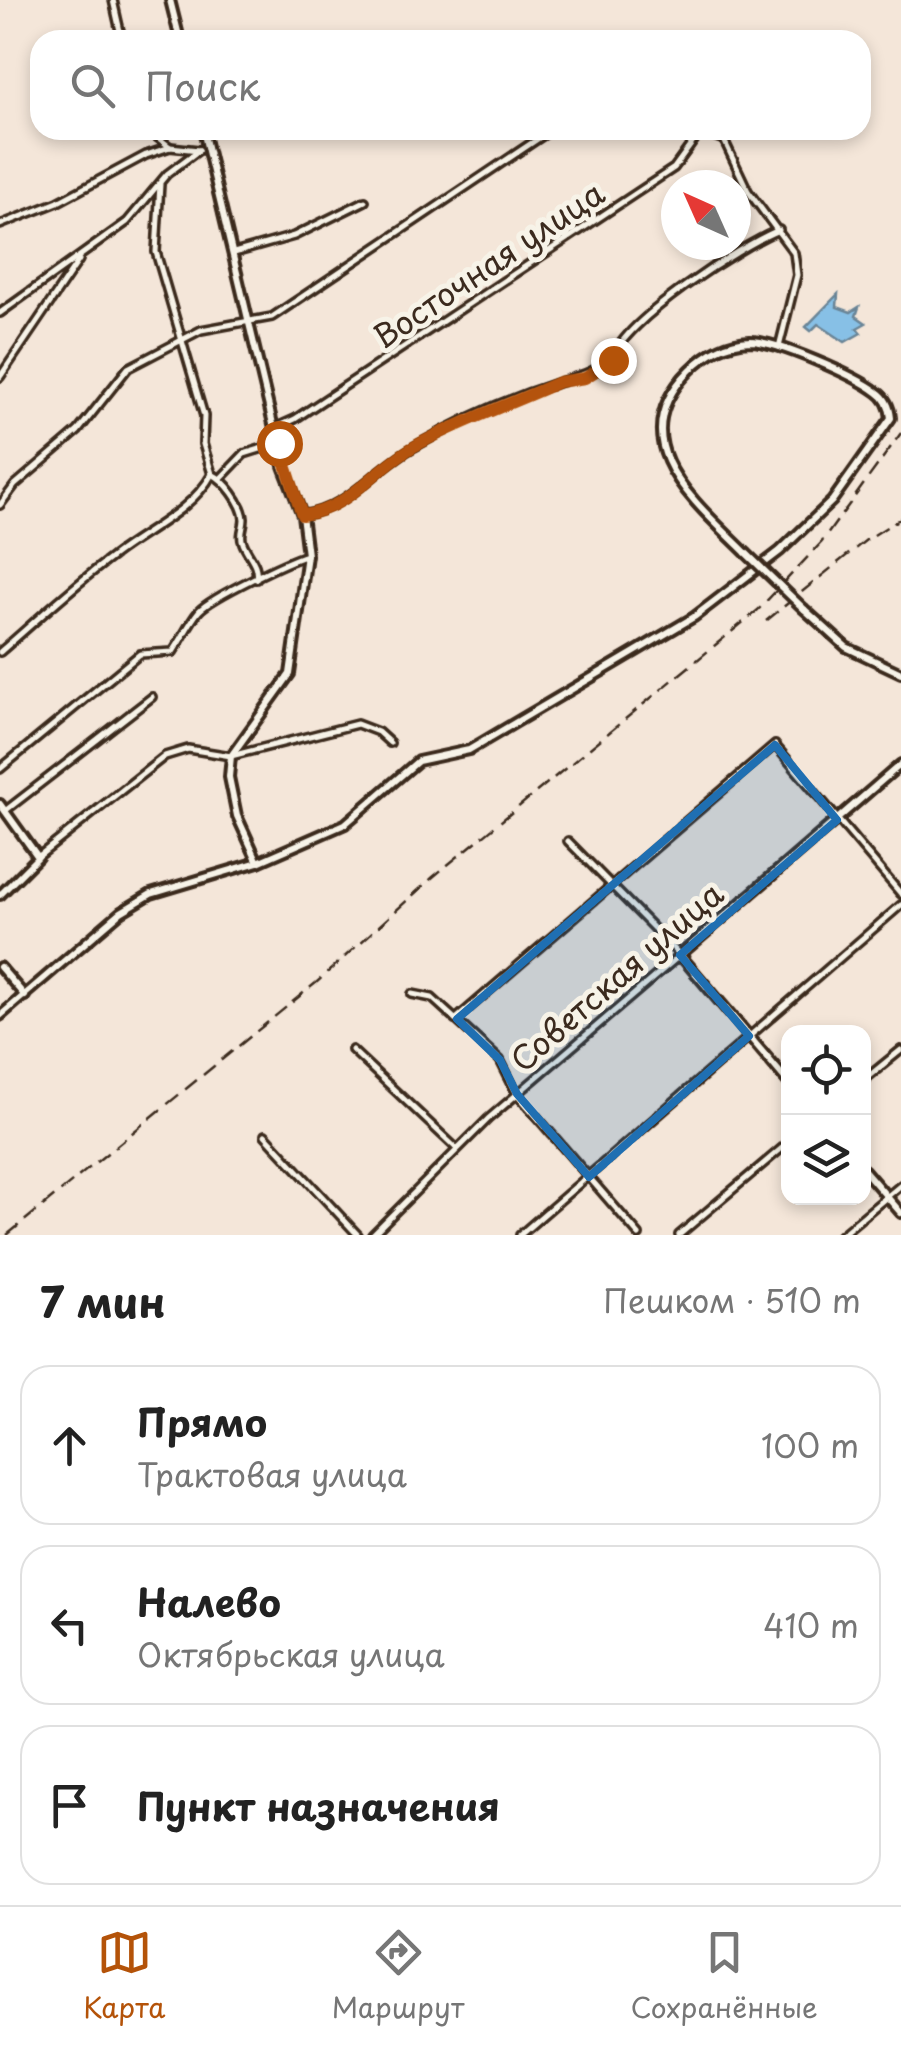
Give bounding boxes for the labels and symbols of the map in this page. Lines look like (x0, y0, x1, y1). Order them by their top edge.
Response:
street label: Восточная улица (363, 169, 613, 359)
north arrow (661, 170, 751, 260)
route end (591, 338, 637, 384)
route start (257, 421, 303, 467)
street label: Советская улица (499, 870, 733, 1082)

